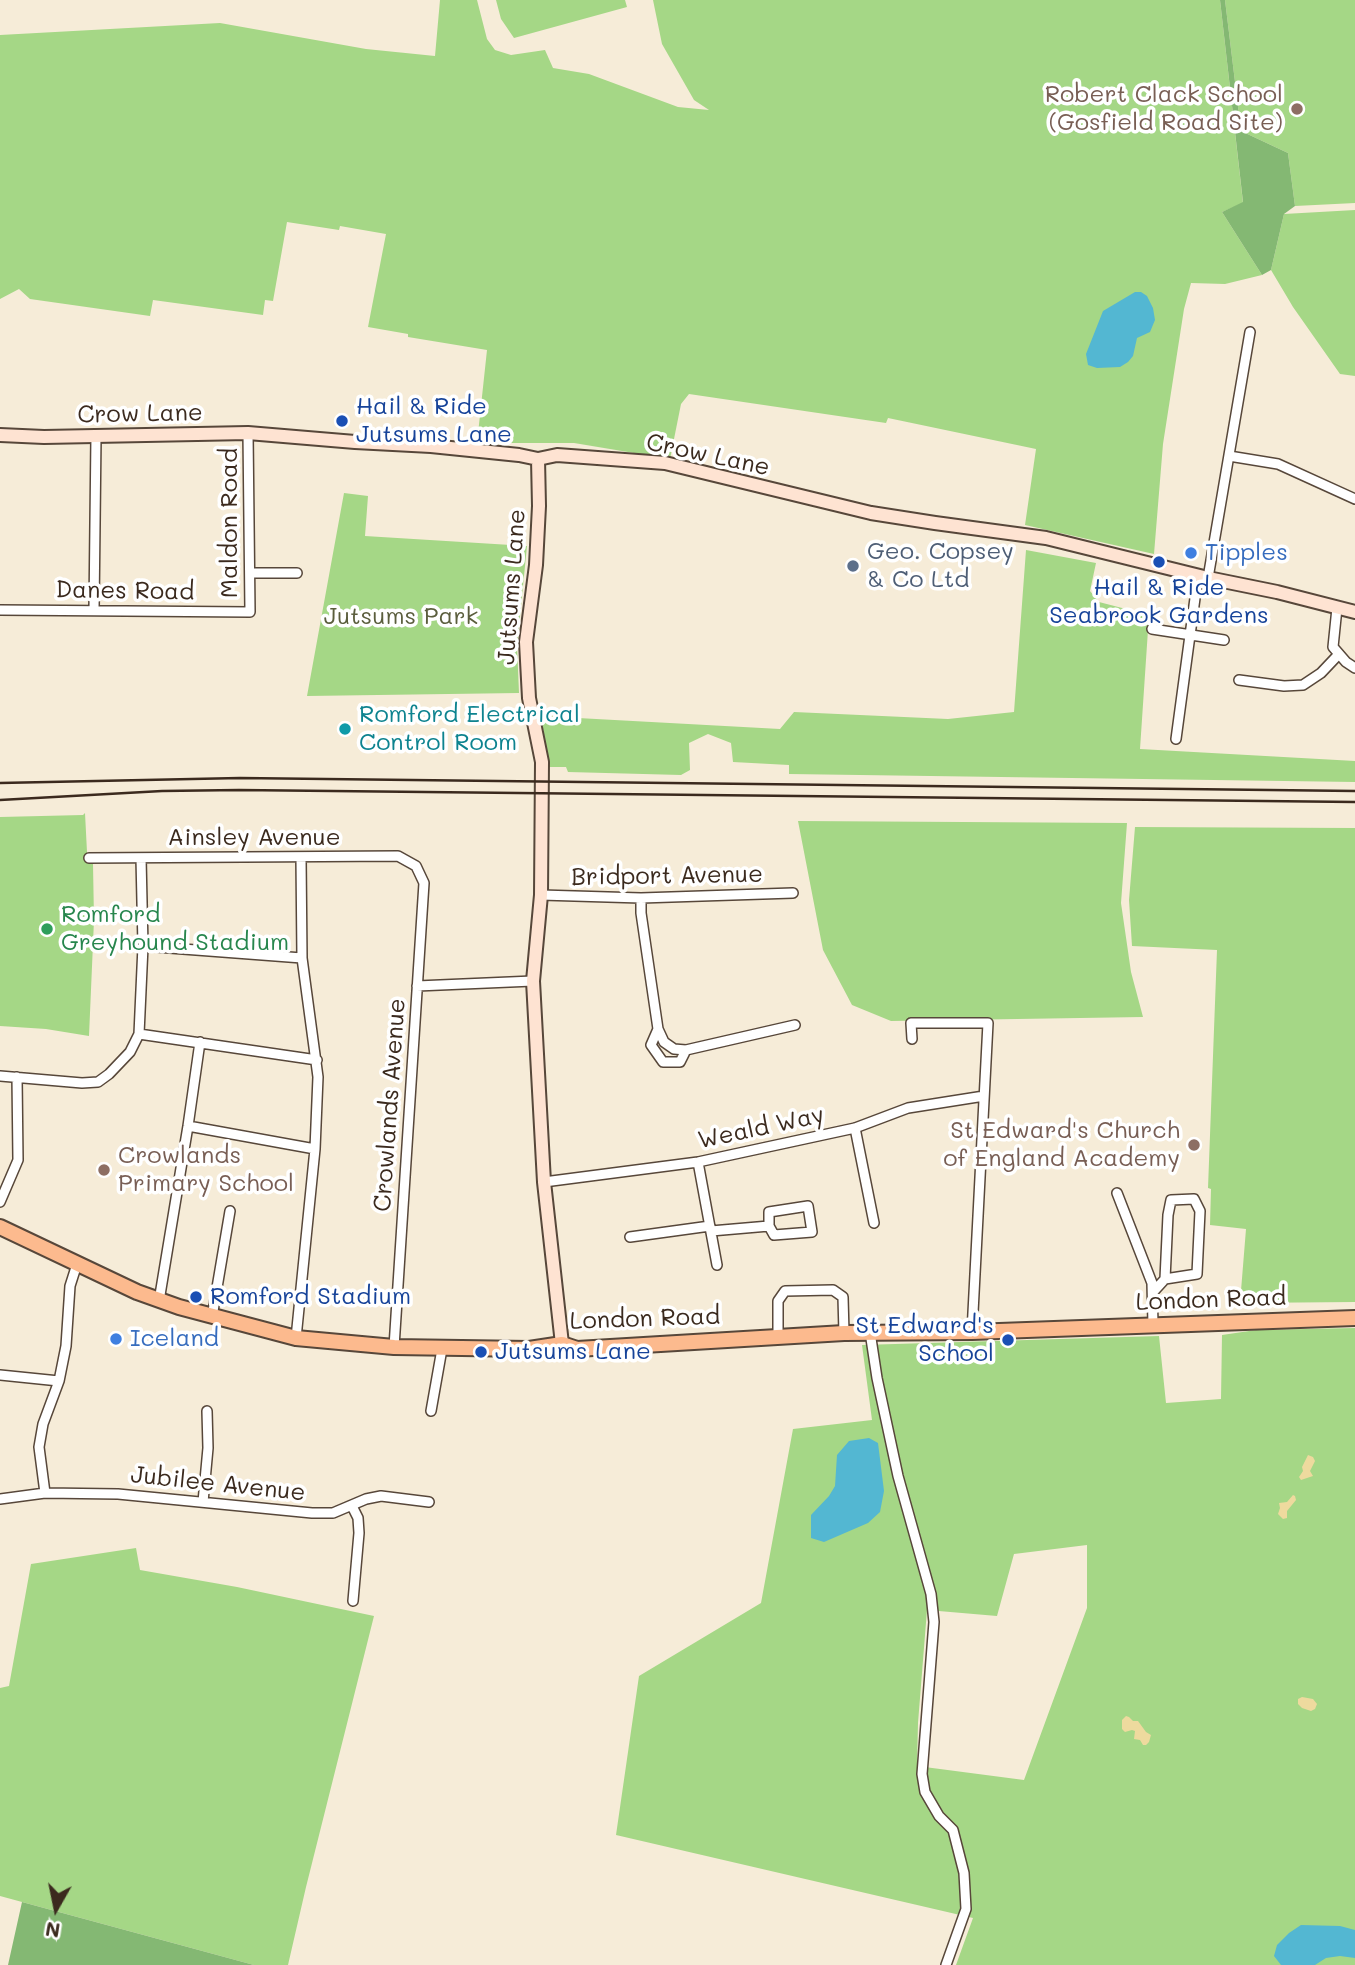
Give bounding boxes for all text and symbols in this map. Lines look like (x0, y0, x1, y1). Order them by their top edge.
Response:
place label: Robert Clack School (Gosfield Road Site) (1045, 81, 1283, 137)
marker: Robert Clack School (Gosfield Road Site) (1289, 101, 1305, 117)
place label: Hail & Ride Jutsums Lane (356, 393, 512, 449)
street label: Crow Lane (77, 399, 203, 429)
marker: Hail & Ride Jutsums Lane (334, 413, 350, 429)
street label: Crow Lane (644, 428, 772, 482)
street label: Maldon Road (216, 448, 244, 598)
street label: Jutsums Lane (492, 508, 532, 666)
place label: Geo. Copsey & Co Ltd (867, 538, 1014, 594)
place label: Tipples (1205, 539, 1288, 567)
marker: Tipples (1183, 545, 1199, 561)
marker: Hail & Ride Seabrook Gardens (1151, 554, 1167, 570)
marker: Geo. Copsey & Co Ltd (845, 558, 861, 574)
place label: Hail & Ride Seabrook Gardens (1049, 574, 1269, 630)
street label: Danes Road (55, 575, 195, 607)
park label: Jutsums Park (324, 603, 478, 631)
place label: Romford Electrical Control Room (359, 701, 580, 757)
marker: Romford Electrical Control Room (337, 721, 353, 737)
street label: Ainsley Avenue (167, 824, 341, 852)
street label: Bridport Avenue (571, 860, 763, 892)
place label: Romford Greyhound Stadium (61, 901, 289, 957)
marker: Romford Greyhound Stadium (39, 921, 55, 937)
street label: Crowlands Avenue (368, 997, 412, 1213)
street label: Weald Way (695, 1101, 827, 1155)
place label: St Edward's Church of England Academy (943, 1117, 1180, 1173)
marker: St Edward's Church of England Academy (1186, 1137, 1202, 1153)
place label: Crowlands Primary School (118, 1142, 294, 1198)
marker: Crowlands Primary School (96, 1162, 112, 1178)
place label: Romford Stadium (210, 1283, 411, 1311)
street label: London Road (1135, 1283, 1287, 1317)
marker: Romford Stadium (188, 1289, 204, 1305)
street label: London Road (569, 1302, 721, 1336)
place label: St Edward's School (855, 1312, 994, 1368)
place label: Iceland (130, 1325, 219, 1353)
marker: Iceland (108, 1331, 124, 1347)
marker: St Edward's School (1000, 1332, 1016, 1348)
place label: Jutsums Lane (495, 1338, 651, 1366)
marker: Jutsums Lane (473, 1344, 489, 1360)
street label: Jubilee Avenue (129, 1461, 307, 1507)
north arrow (21, 1874, 91, 1944)
text: N (44, 1917, 62, 1944)

